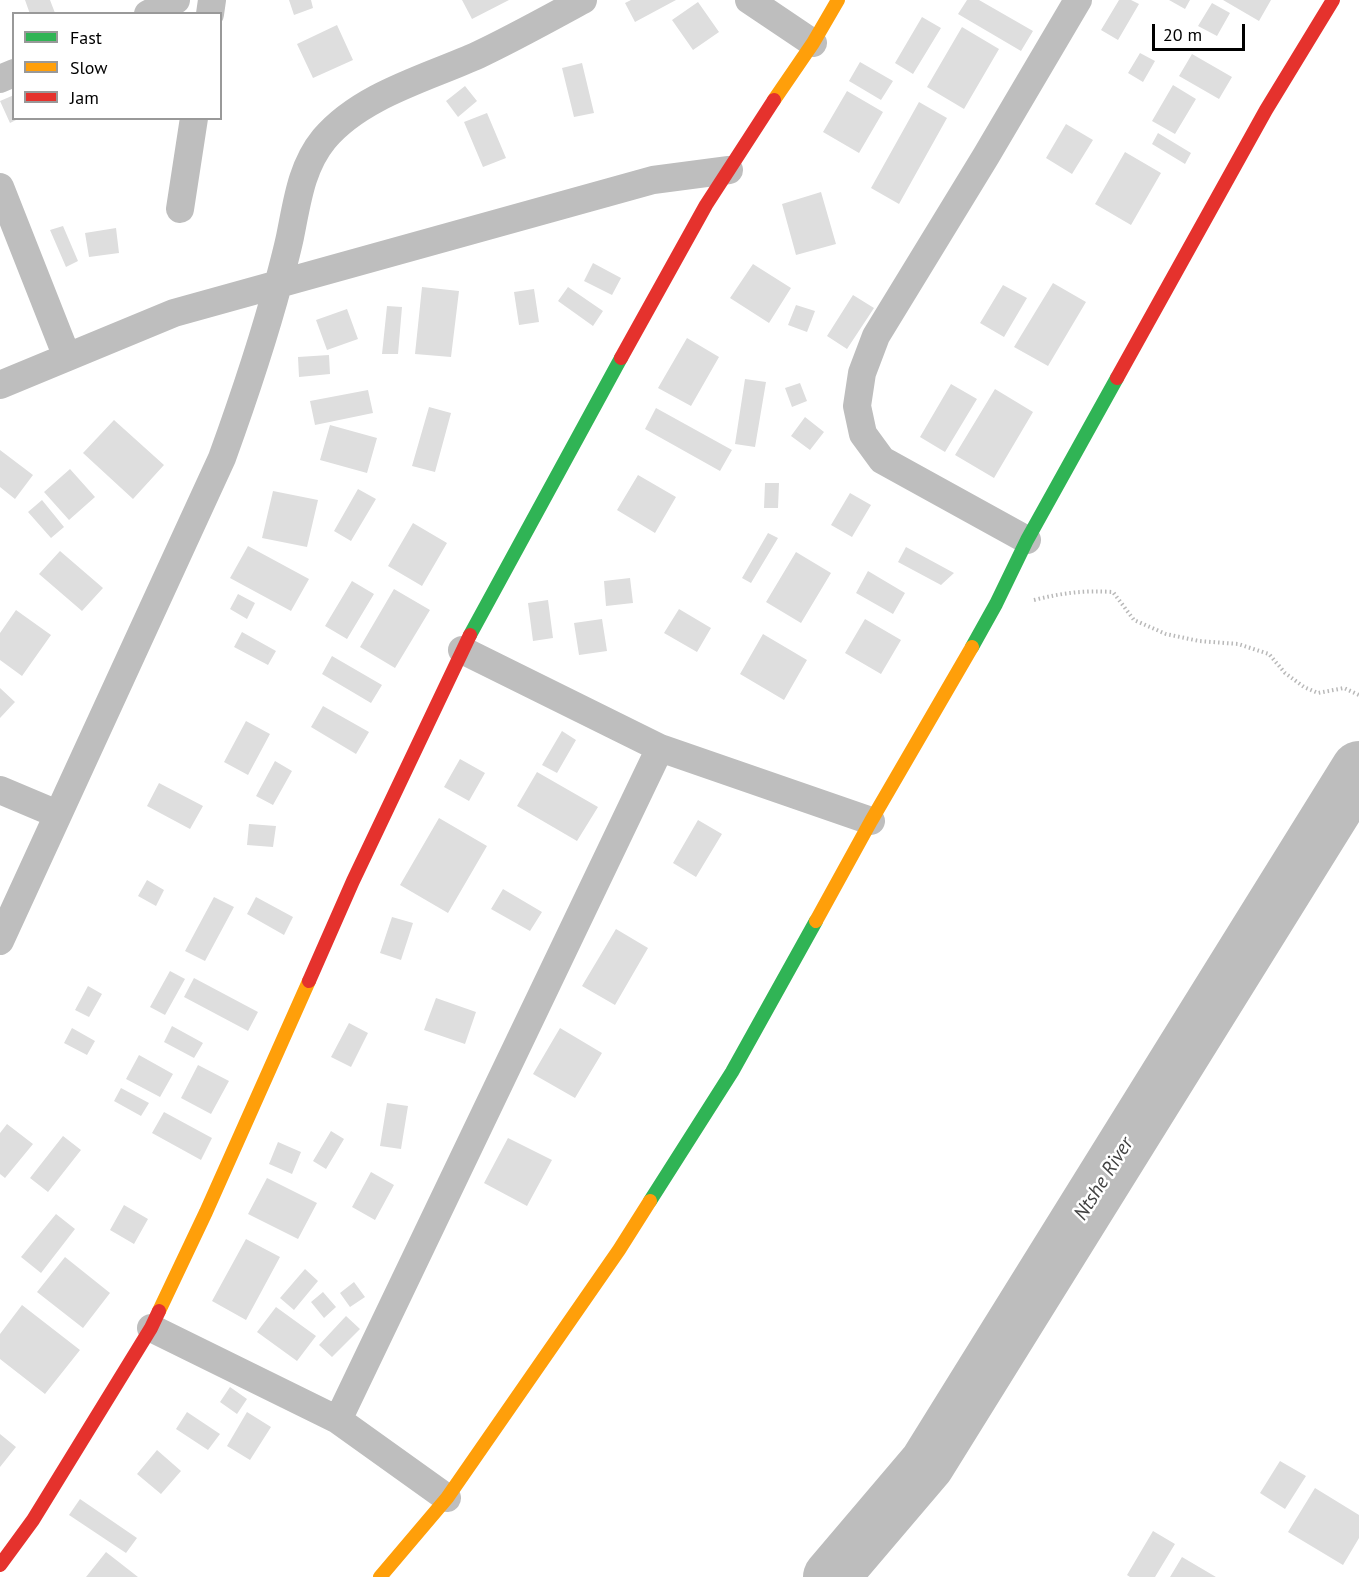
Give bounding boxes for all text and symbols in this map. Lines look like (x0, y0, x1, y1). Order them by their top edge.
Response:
legend (12, 12, 222, 120)
scale bar (1155, 12, 1248, 50)
text: 20 m (1163, 23, 1202, 46)
text: Fast (70, 26, 102, 49)
text: Slow (70, 56, 108, 79)
text: Jam (70, 86, 99, 109)
water label: Ntshe River (1069, 1133, 1139, 1225)

